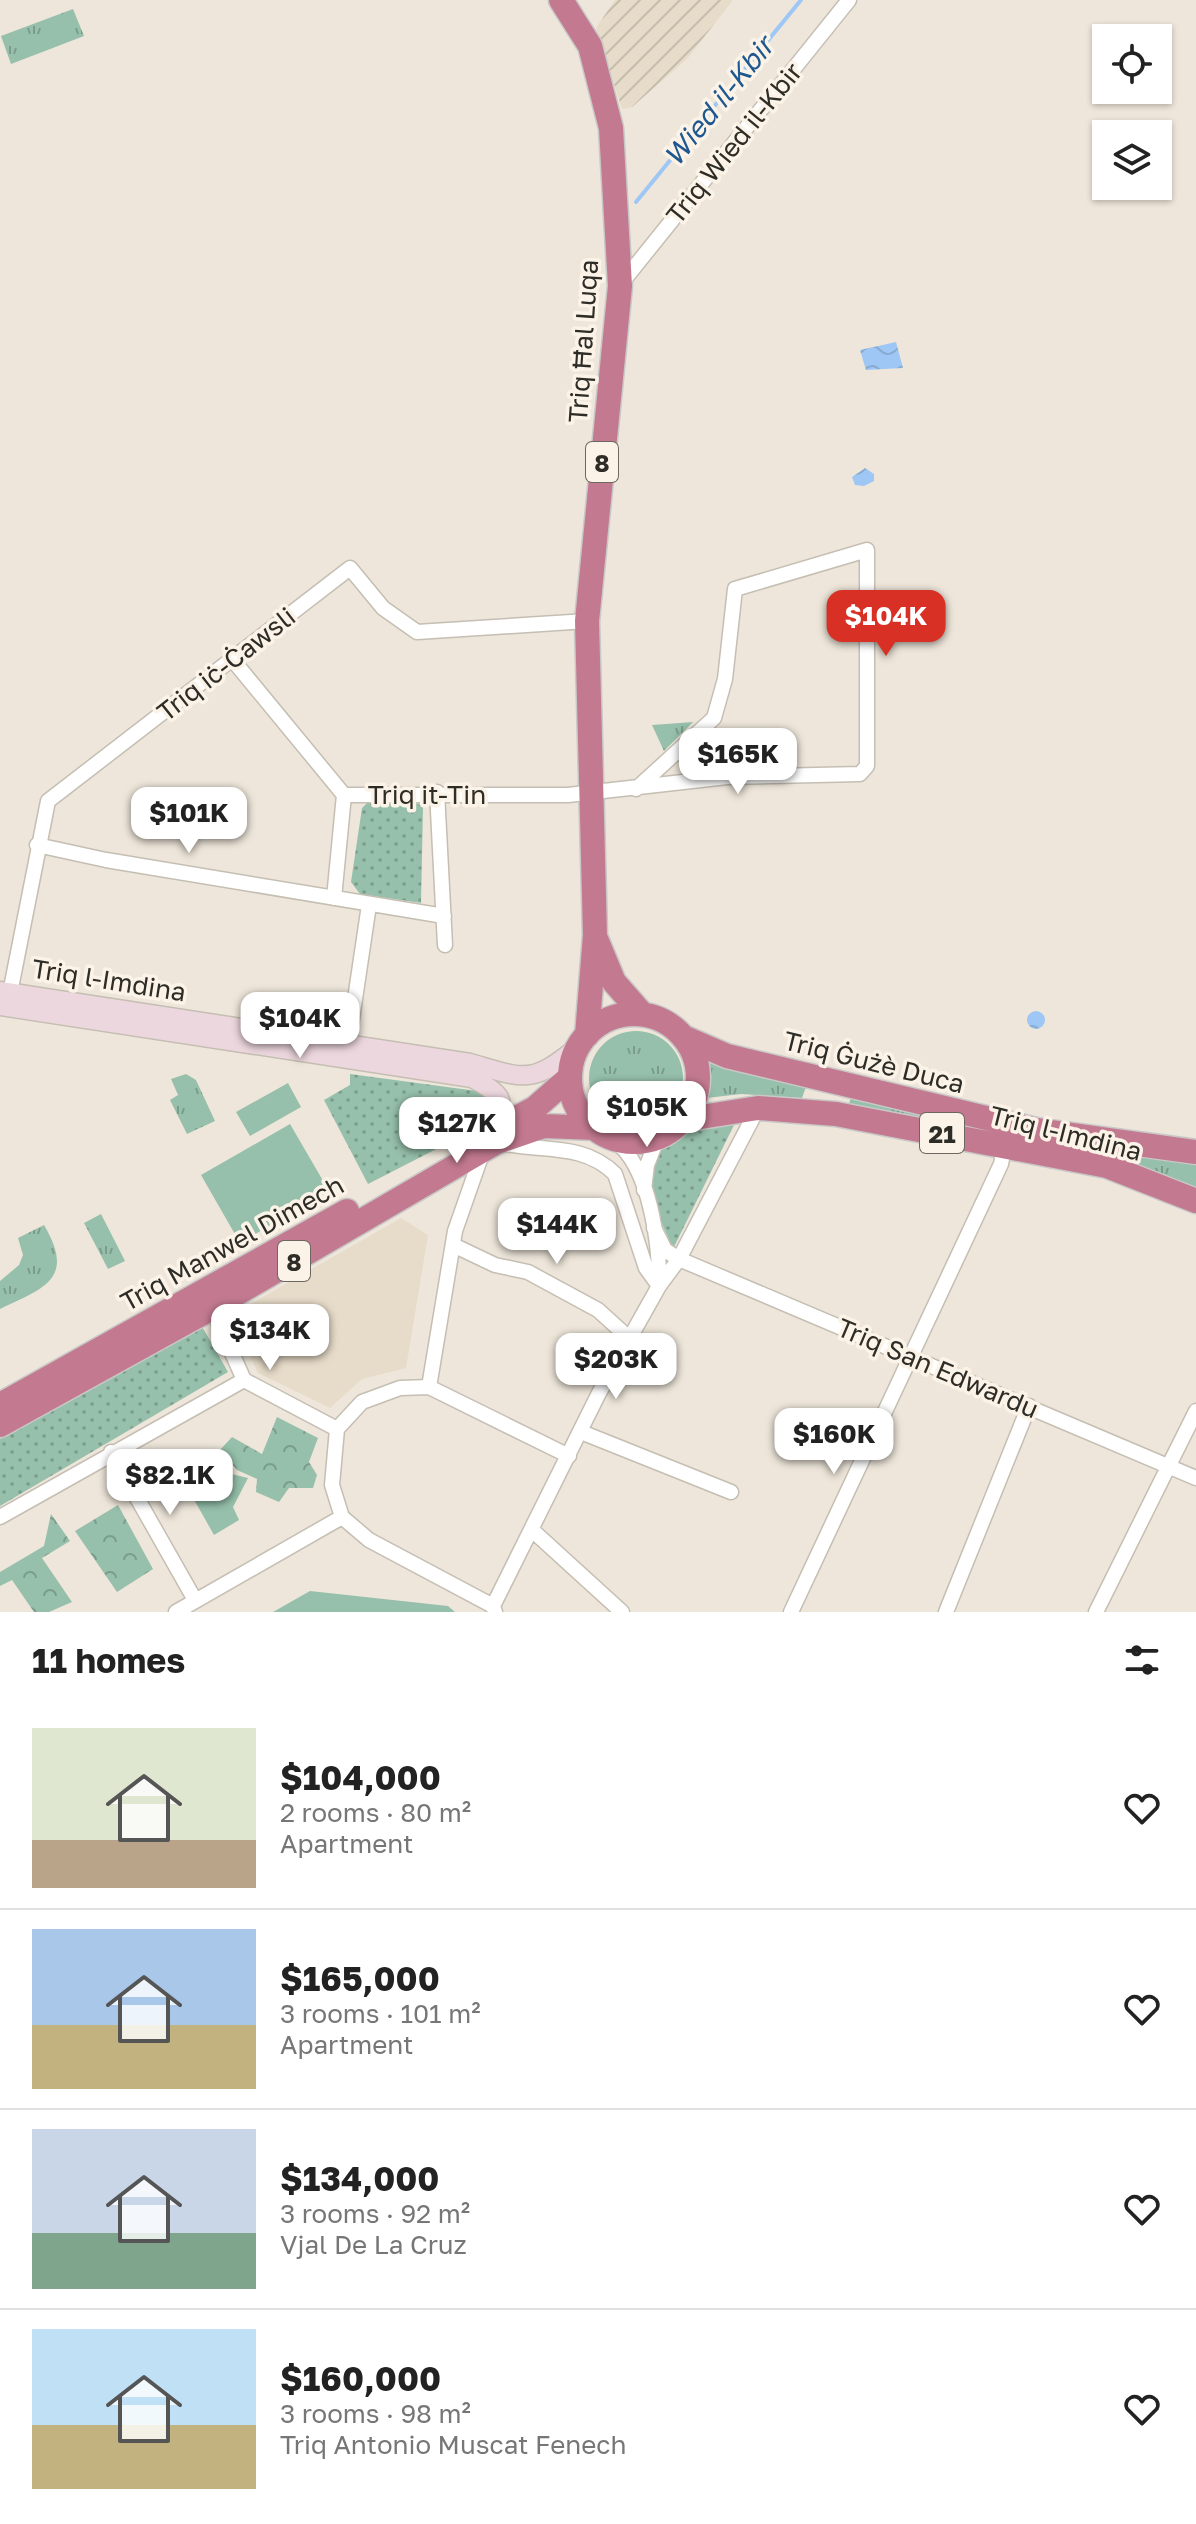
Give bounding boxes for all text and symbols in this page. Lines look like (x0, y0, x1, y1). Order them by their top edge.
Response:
map controls (1092, 24, 1172, 200)
button: locate (1092, 24, 1172, 104)
water label: Wied il-Kbir (656, 27, 782, 172)
street label: Triq Wied il-Kbir (660, 56, 808, 230)
button: layers (1092, 120, 1172, 200)
street label: Triq Ħal Luqa (562, 258, 604, 424)
road number: 8 (586, 442, 618, 482)
pin: $104K (830, 590, 942, 658)
street label: Triq iċ-Ċawsli (151, 600, 301, 728)
text: $104K (845, 600, 927, 631)
pin: $165K (682, 728, 794, 796)
text: $165K (697, 738, 779, 769)
street label: Triq it-Tin (368, 779, 486, 810)
pin: $101K (133, 787, 245, 855)
text: $101K (149, 797, 229, 828)
street label: Triq l-Imdina (30, 953, 188, 1007)
pin: $104K (244, 992, 356, 1060)
text: $104K (259, 1002, 341, 1033)
street label: Triq Ġużè Duca (780, 1025, 968, 1099)
pin: $105K (591, 1081, 703, 1149)
text: $105K (606, 1091, 688, 1122)
pin: $127K (401, 1097, 513, 1165)
street label: Triq l-Imdina (987, 1099, 1145, 1167)
text: $127K (417, 1107, 497, 1138)
road number: 21 (920, 1113, 964, 1153)
street label: Triq Manwel Dimech (115, 1169, 349, 1317)
pin: $144K (501, 1198, 613, 1266)
text: $144K (516, 1208, 598, 1239)
road number: 8 (278, 1241, 310, 1281)
pin: $134K (214, 1304, 326, 1372)
street label: Triq San Edwardu (833, 1312, 1043, 1424)
text: $134K (229, 1314, 311, 1345)
pin: $203K (560, 1333, 672, 1401)
text: $203K (574, 1343, 658, 1374)
pin: $160K (778, 1408, 890, 1476)
text: $160K (792, 1418, 876, 1449)
pin: $82.1K (105, 1449, 235, 1517)
text: $82.1K (125, 1459, 215, 1490)
icon: filters (1120, 1638, 1164, 1682)
text: 11 homes (32, 1640, 185, 1680)
text: $104,000 (280, 1757, 441, 1797)
icon: home (96, 1760, 192, 1856)
icon: heart (1120, 1786, 1164, 1830)
text: 2 rooms · 80 m² (280, 1797, 471, 1828)
text: Apartment (280, 1828, 413, 1859)
text: $165,000 (280, 1958, 440, 1998)
icon: home (96, 1961, 192, 2057)
icon: heart (1120, 1987, 1164, 2031)
text: 3 rooms · 101 m² (280, 1998, 481, 2029)
text: Apartment (280, 2029, 413, 2060)
text: $134,000 (280, 2158, 439, 2198)
icon: home (96, 2161, 192, 2257)
icon: heart (1120, 2187, 1164, 2231)
text: 3 rooms · 92 m² (280, 2198, 470, 2229)
text: Vjal De La Cruz (280, 2229, 467, 2260)
text: $160,000 (280, 2358, 441, 2398)
icon: home (96, 2361, 192, 2457)
icon: heart (1120, 2387, 1164, 2431)
text: 3 rooms · 98 m² (280, 2398, 471, 2429)
text: Triq Antonio Muscat Fenech (280, 2429, 626, 2460)

